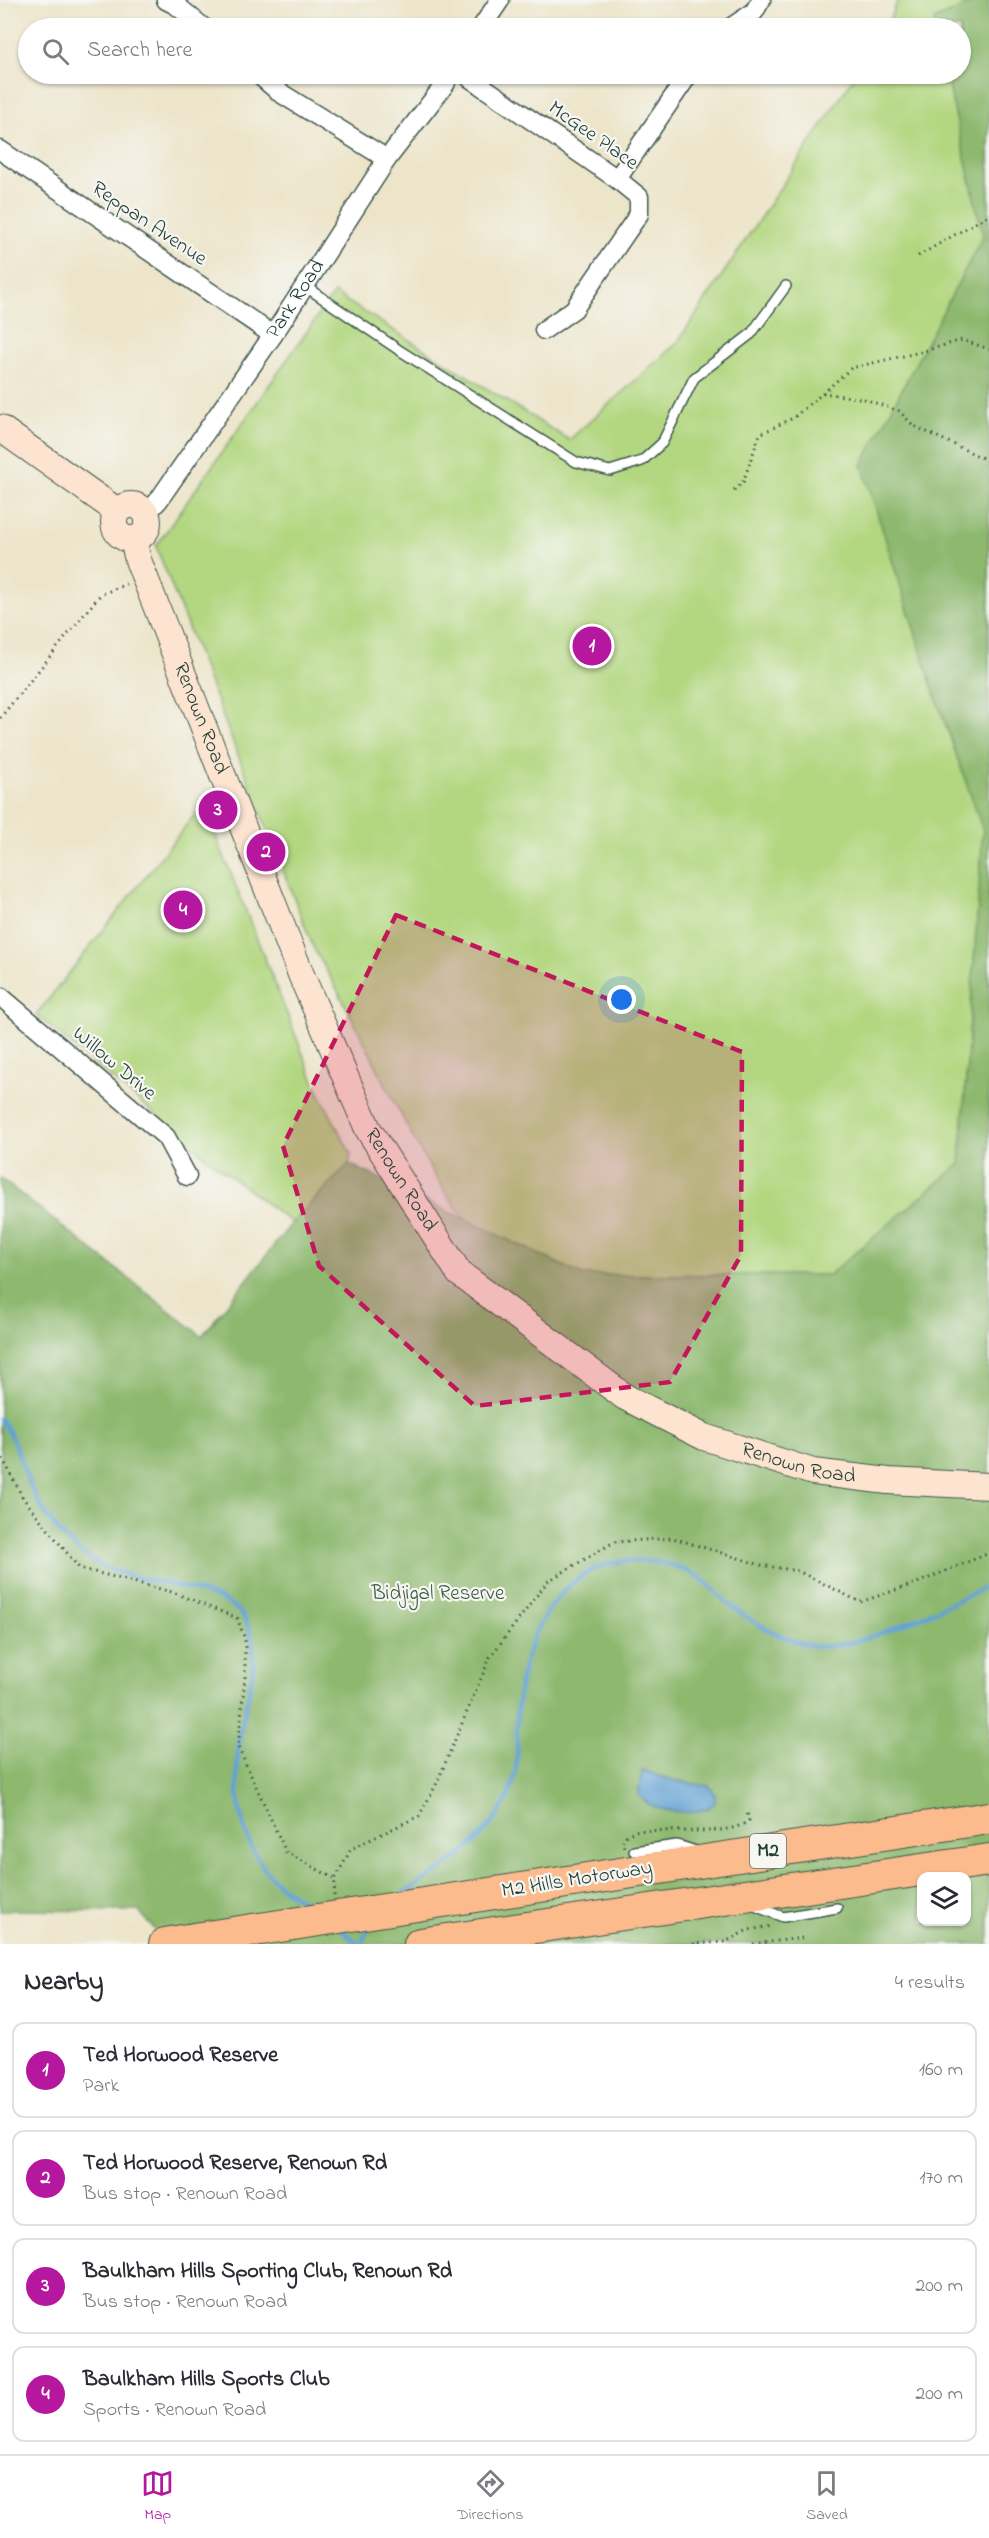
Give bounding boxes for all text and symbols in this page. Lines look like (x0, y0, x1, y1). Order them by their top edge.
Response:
search box (18, 18, 971, 84)
icon: search (39, 35, 72, 68)
text: Search here (87, 35, 192, 67)
street label: McGee Place (542, 94, 645, 178)
street label: Reppan Avenue (85, 174, 213, 274)
street label: Park Road (259, 254, 333, 345)
pin: 1 (572, 624, 612, 668)
street label: Renown Road (165, 658, 236, 779)
pin: 3 (198, 788, 238, 832)
pin: 2 (246, 830, 286, 874)
pin: 4 (164, 888, 202, 932)
your location (607, 985, 636, 1014)
street label: Willow Drive (65, 1020, 163, 1109)
street label: Renown Road (356, 1123, 445, 1238)
street label: Renown Road (737, 1435, 857, 1492)
park label: Bidjigal Reserve (370, 1579, 505, 1611)
road number: M2 (750, 1834, 786, 1868)
street label: M2 Hills Motorway (499, 1853, 655, 1909)
map controls (917, 1872, 971, 1926)
button: layers (917, 1872, 971, 1926)
text: Nearby (24, 1964, 103, 2002)
text: 4 results (895, 1969, 965, 1998)
text: Ted Horwood Reserve (83, 2040, 278, 2072)
text: 1 (42, 2056, 49, 2085)
text: 160 m (919, 2056, 963, 2085)
text: Park (83, 2072, 119, 2101)
text: Ted Horwood Reserve, Renown Rd (83, 2148, 387, 2180)
text: 2 (41, 2164, 50, 2193)
text: 170 m (919, 2164, 963, 2193)
text: Bus stop · Renown Road (83, 2180, 287, 2209)
text: Baulkham Hills Sporting Club, Renown Rd (83, 2256, 452, 2288)
text: 3 (41, 2272, 50, 2301)
text: 200 m (915, 2272, 963, 2301)
text: Bus stop · Renown Road (83, 2288, 287, 2317)
text: Baulkham Hills Sports Club (83, 2364, 330, 2396)
text: 4 (41, 2380, 50, 2409)
text: 200 m (915, 2380, 963, 2409)
text: Sports · Renown Road (83, 2396, 266, 2425)
tab: Map (141, 2467, 174, 2527)
tab: Directions (457, 2467, 523, 2527)
tab: Saved (806, 2467, 848, 2527)

